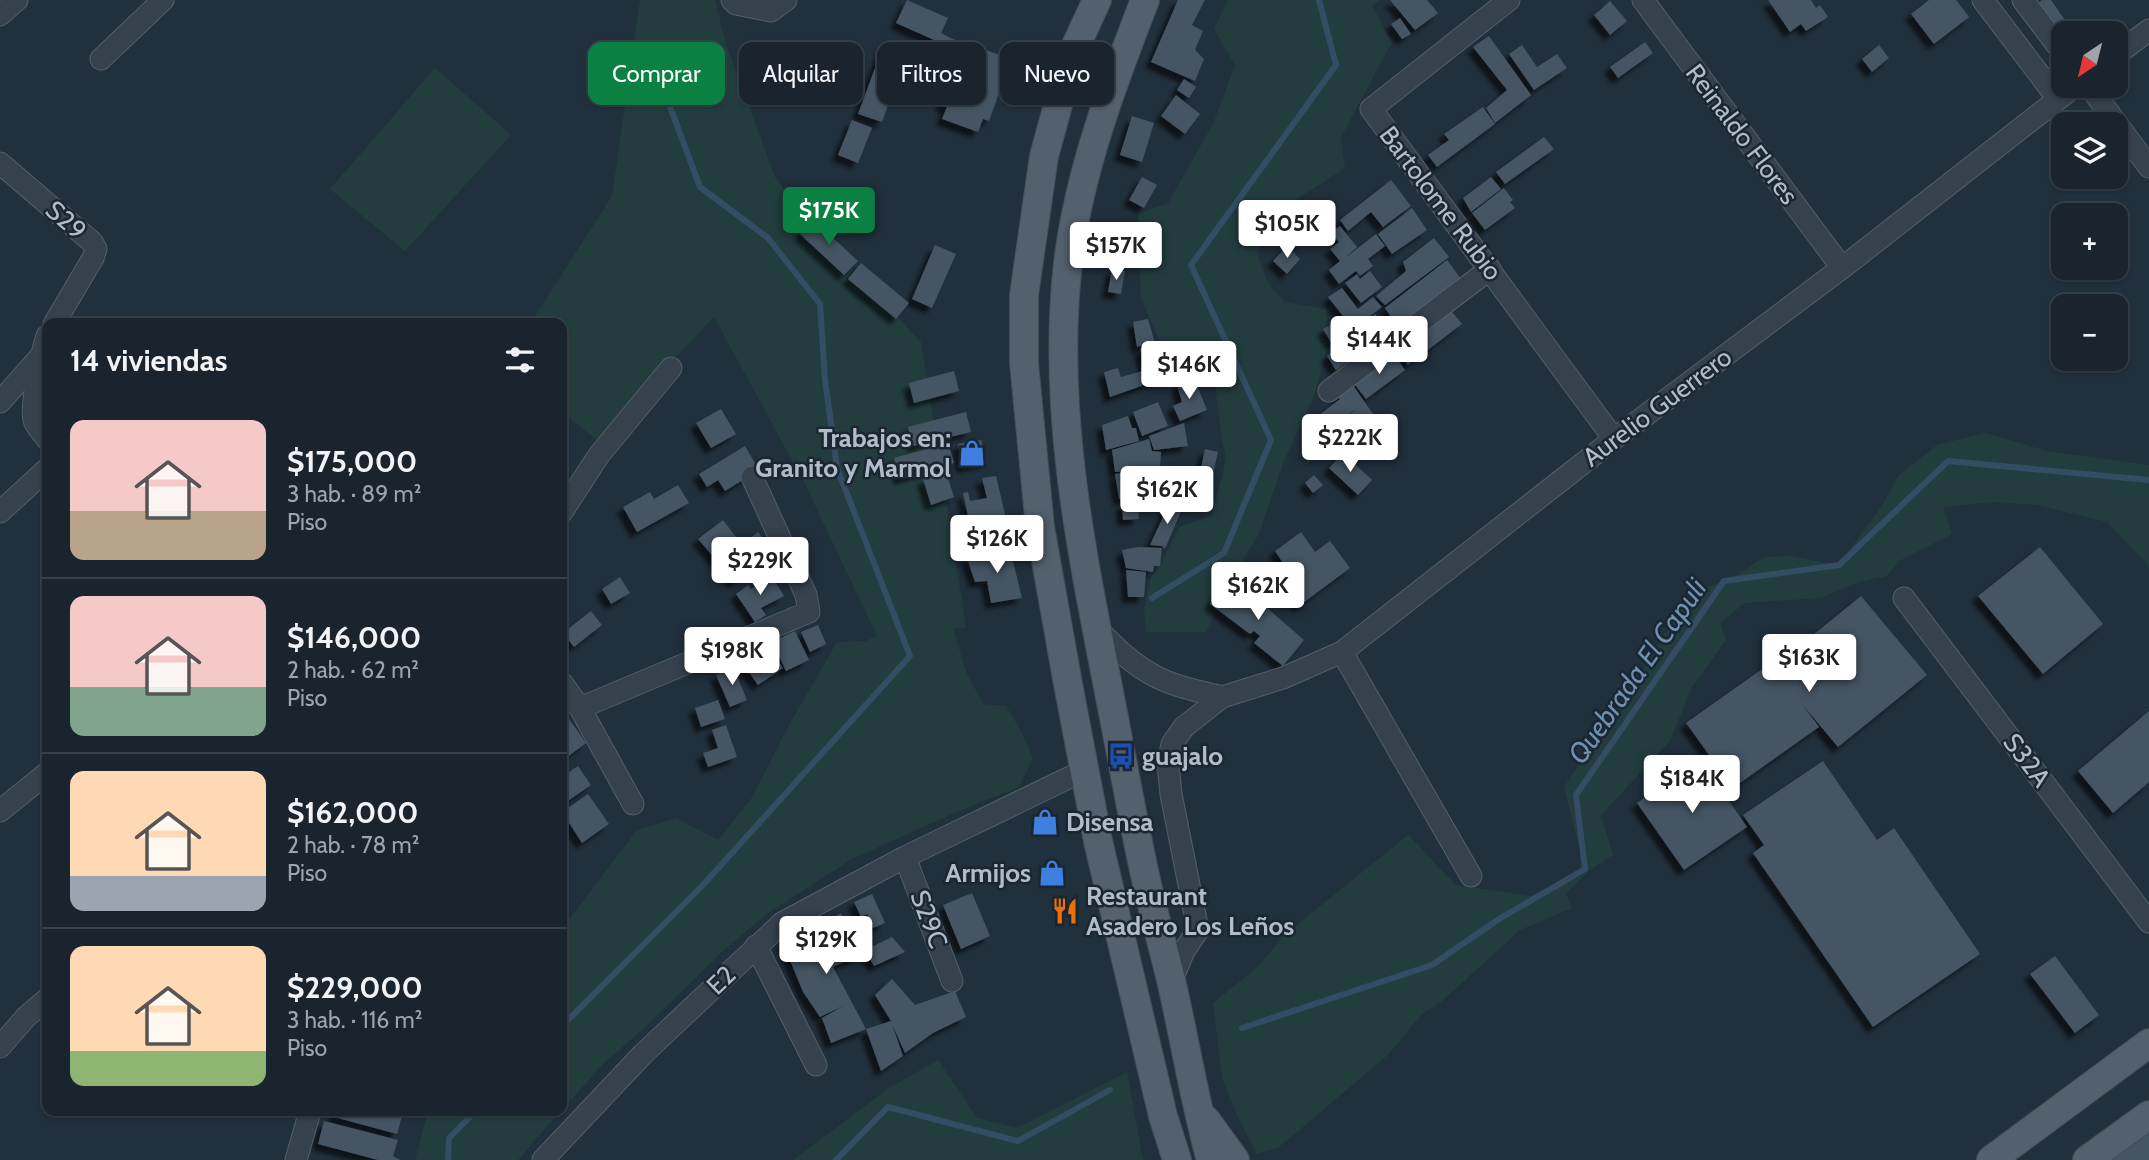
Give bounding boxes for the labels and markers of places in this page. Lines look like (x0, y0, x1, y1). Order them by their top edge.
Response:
pin: $175K (780, 188, 878, 247)
pin: $105K (1238, 201, 1336, 260)
pin: $157K (1067, 222, 1165, 282)
pin: $144K (1330, 316, 1428, 376)
pin: $146K (1140, 342, 1238, 401)
pin: $222K (1301, 414, 1399, 474)
place label: Trabajos en: Granito y Marmol (755, 422, 951, 484)
shop icon: Trabajos en: Granito y Marmol (957, 438, 987, 468)
pin: $162K (1118, 466, 1216, 526)
pin: $126K (948, 516, 1046, 575)
pin: $229K (711, 538, 809, 597)
pin: $162K (1209, 562, 1307, 622)
pin: $198K (683, 628, 781, 687)
pin: $163K (1760, 634, 1858, 694)
place label: guajalo (1142, 740, 1223, 772)
bus stop icon: guajalo (1106, 741, 1136, 771)
pin: $184K (1643, 756, 1741, 815)
place label: Disensa (1066, 806, 1153, 838)
shop icon: Disensa (1030, 807, 1060, 837)
place label: Armijos (945, 857, 1031, 889)
shop icon: Armijos (1037, 858, 1067, 888)
place label: Restaurant Asadero Los Leños (1086, 880, 1294, 942)
restaurant icon: Restaurant Asadero Los Leños (1050, 896, 1080, 926)
pin: $129K (777, 916, 875, 976)

